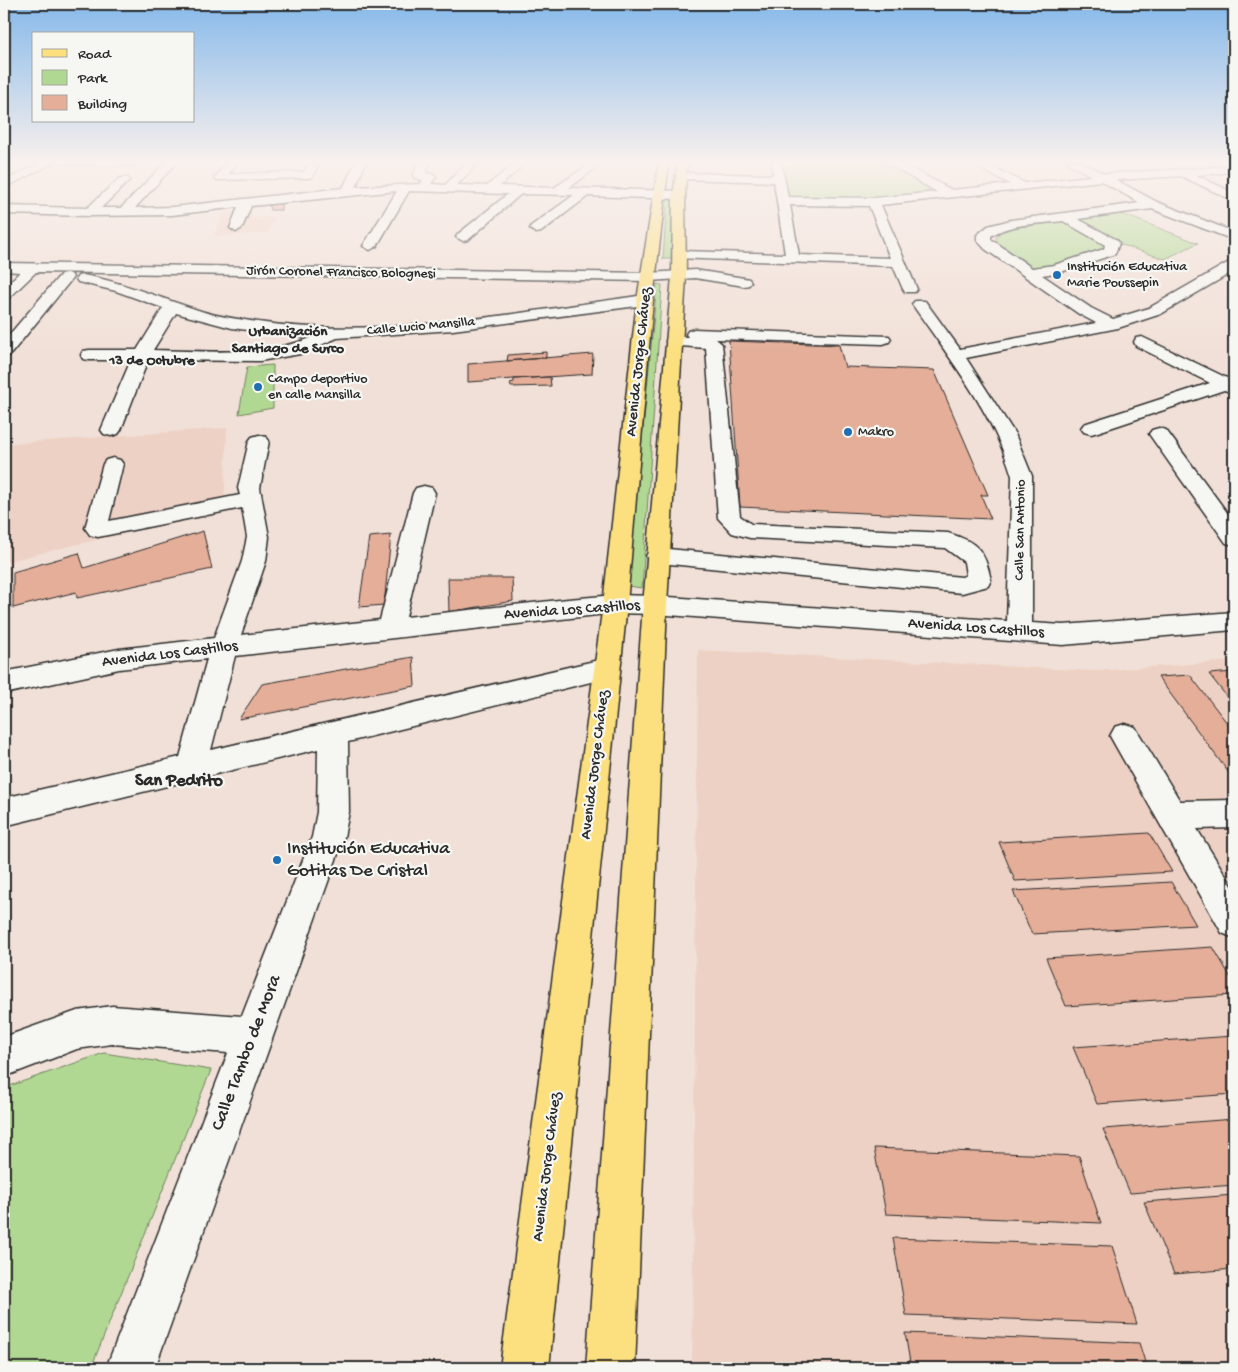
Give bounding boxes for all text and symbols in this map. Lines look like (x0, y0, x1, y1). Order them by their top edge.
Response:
legend (32, 32, 195, 122)
text: Road (78, 46, 112, 64)
text: Park (77, 70, 108, 88)
text: Building (77, 96, 127, 114)
place label: Institución Educativa Marie Poussepin (1067, 259, 1188, 292)
street label: Jirón Coronel Francisco Bolognesi (246, 263, 436, 283)
marker: Institución Educativa Marie Poussepin (1051, 269, 1063, 281)
street label: Avenida Jorge Chávez (623, 285, 657, 438)
street label: Calle Lucio Mansilla (366, 314, 477, 340)
district label: Urbanización Santiago de Surco (232, 323, 344, 358)
district label: 13 de Octubre (108, 352, 196, 370)
place label: Campo deportivo en calle Mansilla (268, 371, 368, 404)
marker: Campo deportivo en calle Mansilla (252, 381, 264, 393)
place label: Makro (858, 424, 894, 441)
marker: Makro (842, 426, 854, 438)
street label: Calle San Antonio (1012, 479, 1030, 581)
street label: Avenida Los Castillos (503, 597, 642, 625)
street label: Avenida Los Castillos (907, 615, 1046, 643)
street label: Avenida Los Castillos (101, 637, 240, 673)
street label: Avenida Jorge Chávez (577, 688, 615, 841)
district label: San Pedrito (135, 771, 224, 792)
place label: Institución Educativa Gotitas De Cristal (287, 838, 451, 883)
marker: Institución Educativa Gotitas De Cristal (271, 854, 283, 866)
street label: Calle Tambo de Mora (207, 971, 288, 1134)
street label: Avenida Jorge Chávez (529, 1090, 567, 1243)

